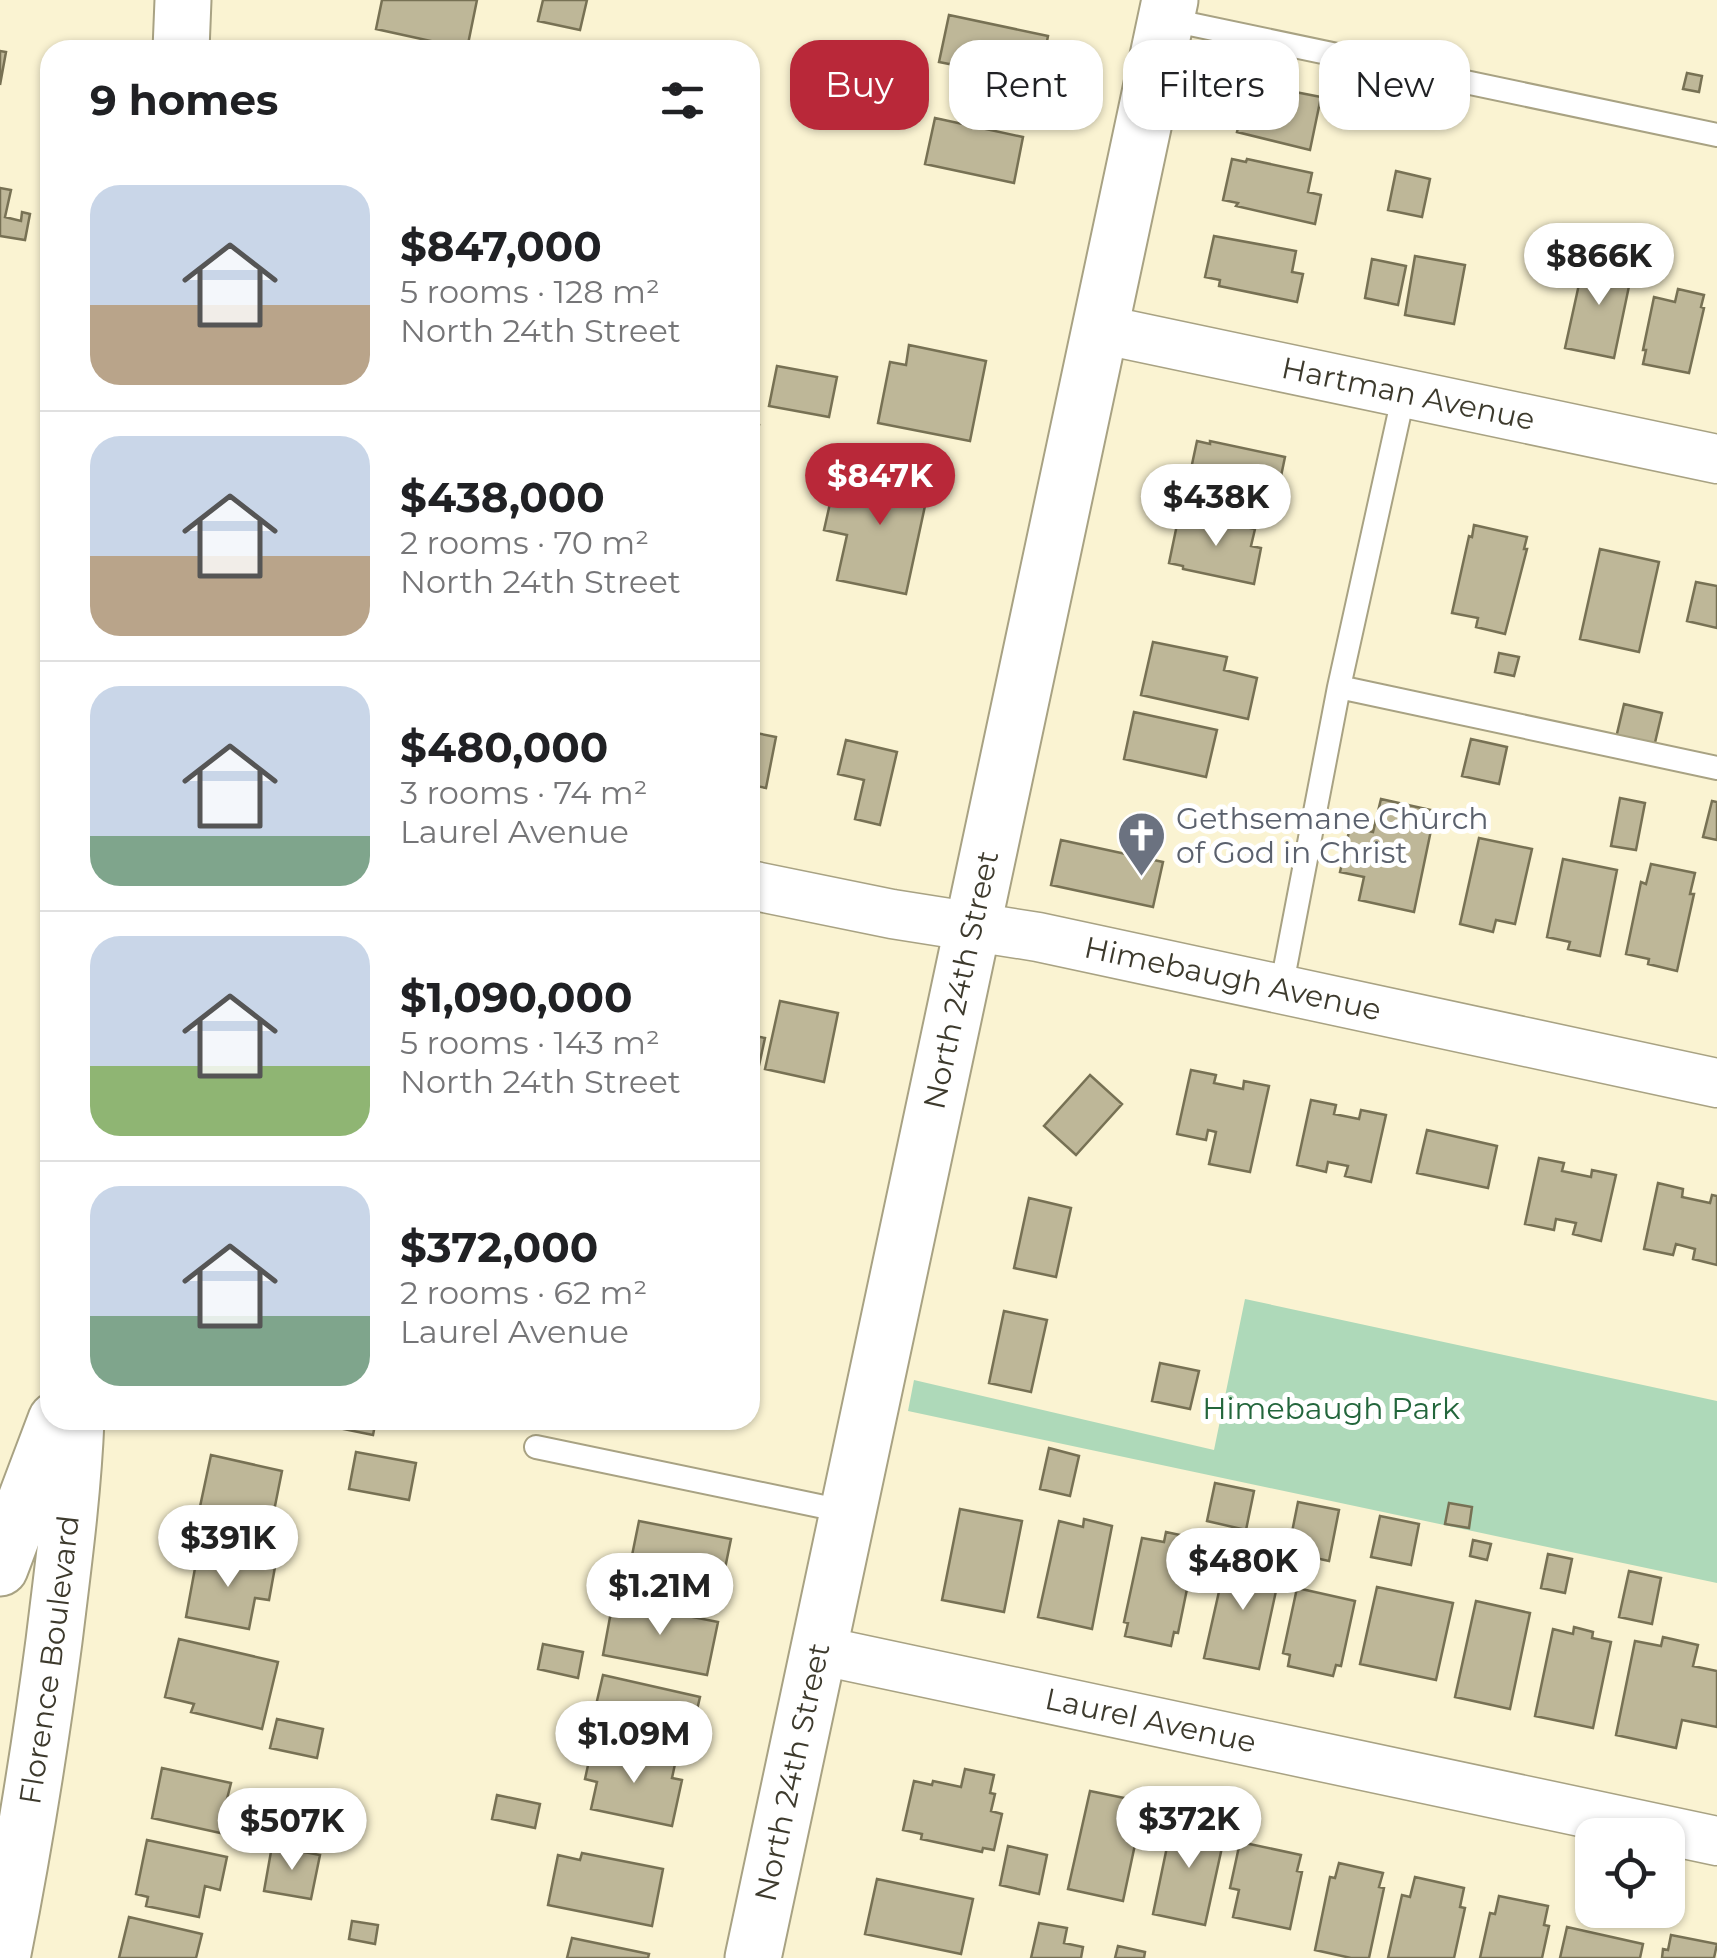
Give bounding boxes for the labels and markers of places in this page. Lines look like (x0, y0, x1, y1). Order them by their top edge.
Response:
pin: $866K (1529, 223, 1669, 308)
pin: $847K (810, 443, 950, 528)
pin: $438K (1146, 464, 1286, 549)
place label: Gethsemane Church of God in Christ (1176, 800, 1489, 871)
church icon: Gethsemane Church of God in Christ (1115, 810, 1167, 878)
pin: $391K (158, 1505, 298, 1590)
pin: $480K (1173, 1528, 1313, 1613)
pin: $1.21M (579, 1553, 741, 1638)
pin: $1.09M (553, 1701, 715, 1786)
pin: $372K (1119, 1786, 1259, 1871)
pin: $507K (222, 1788, 362, 1873)

